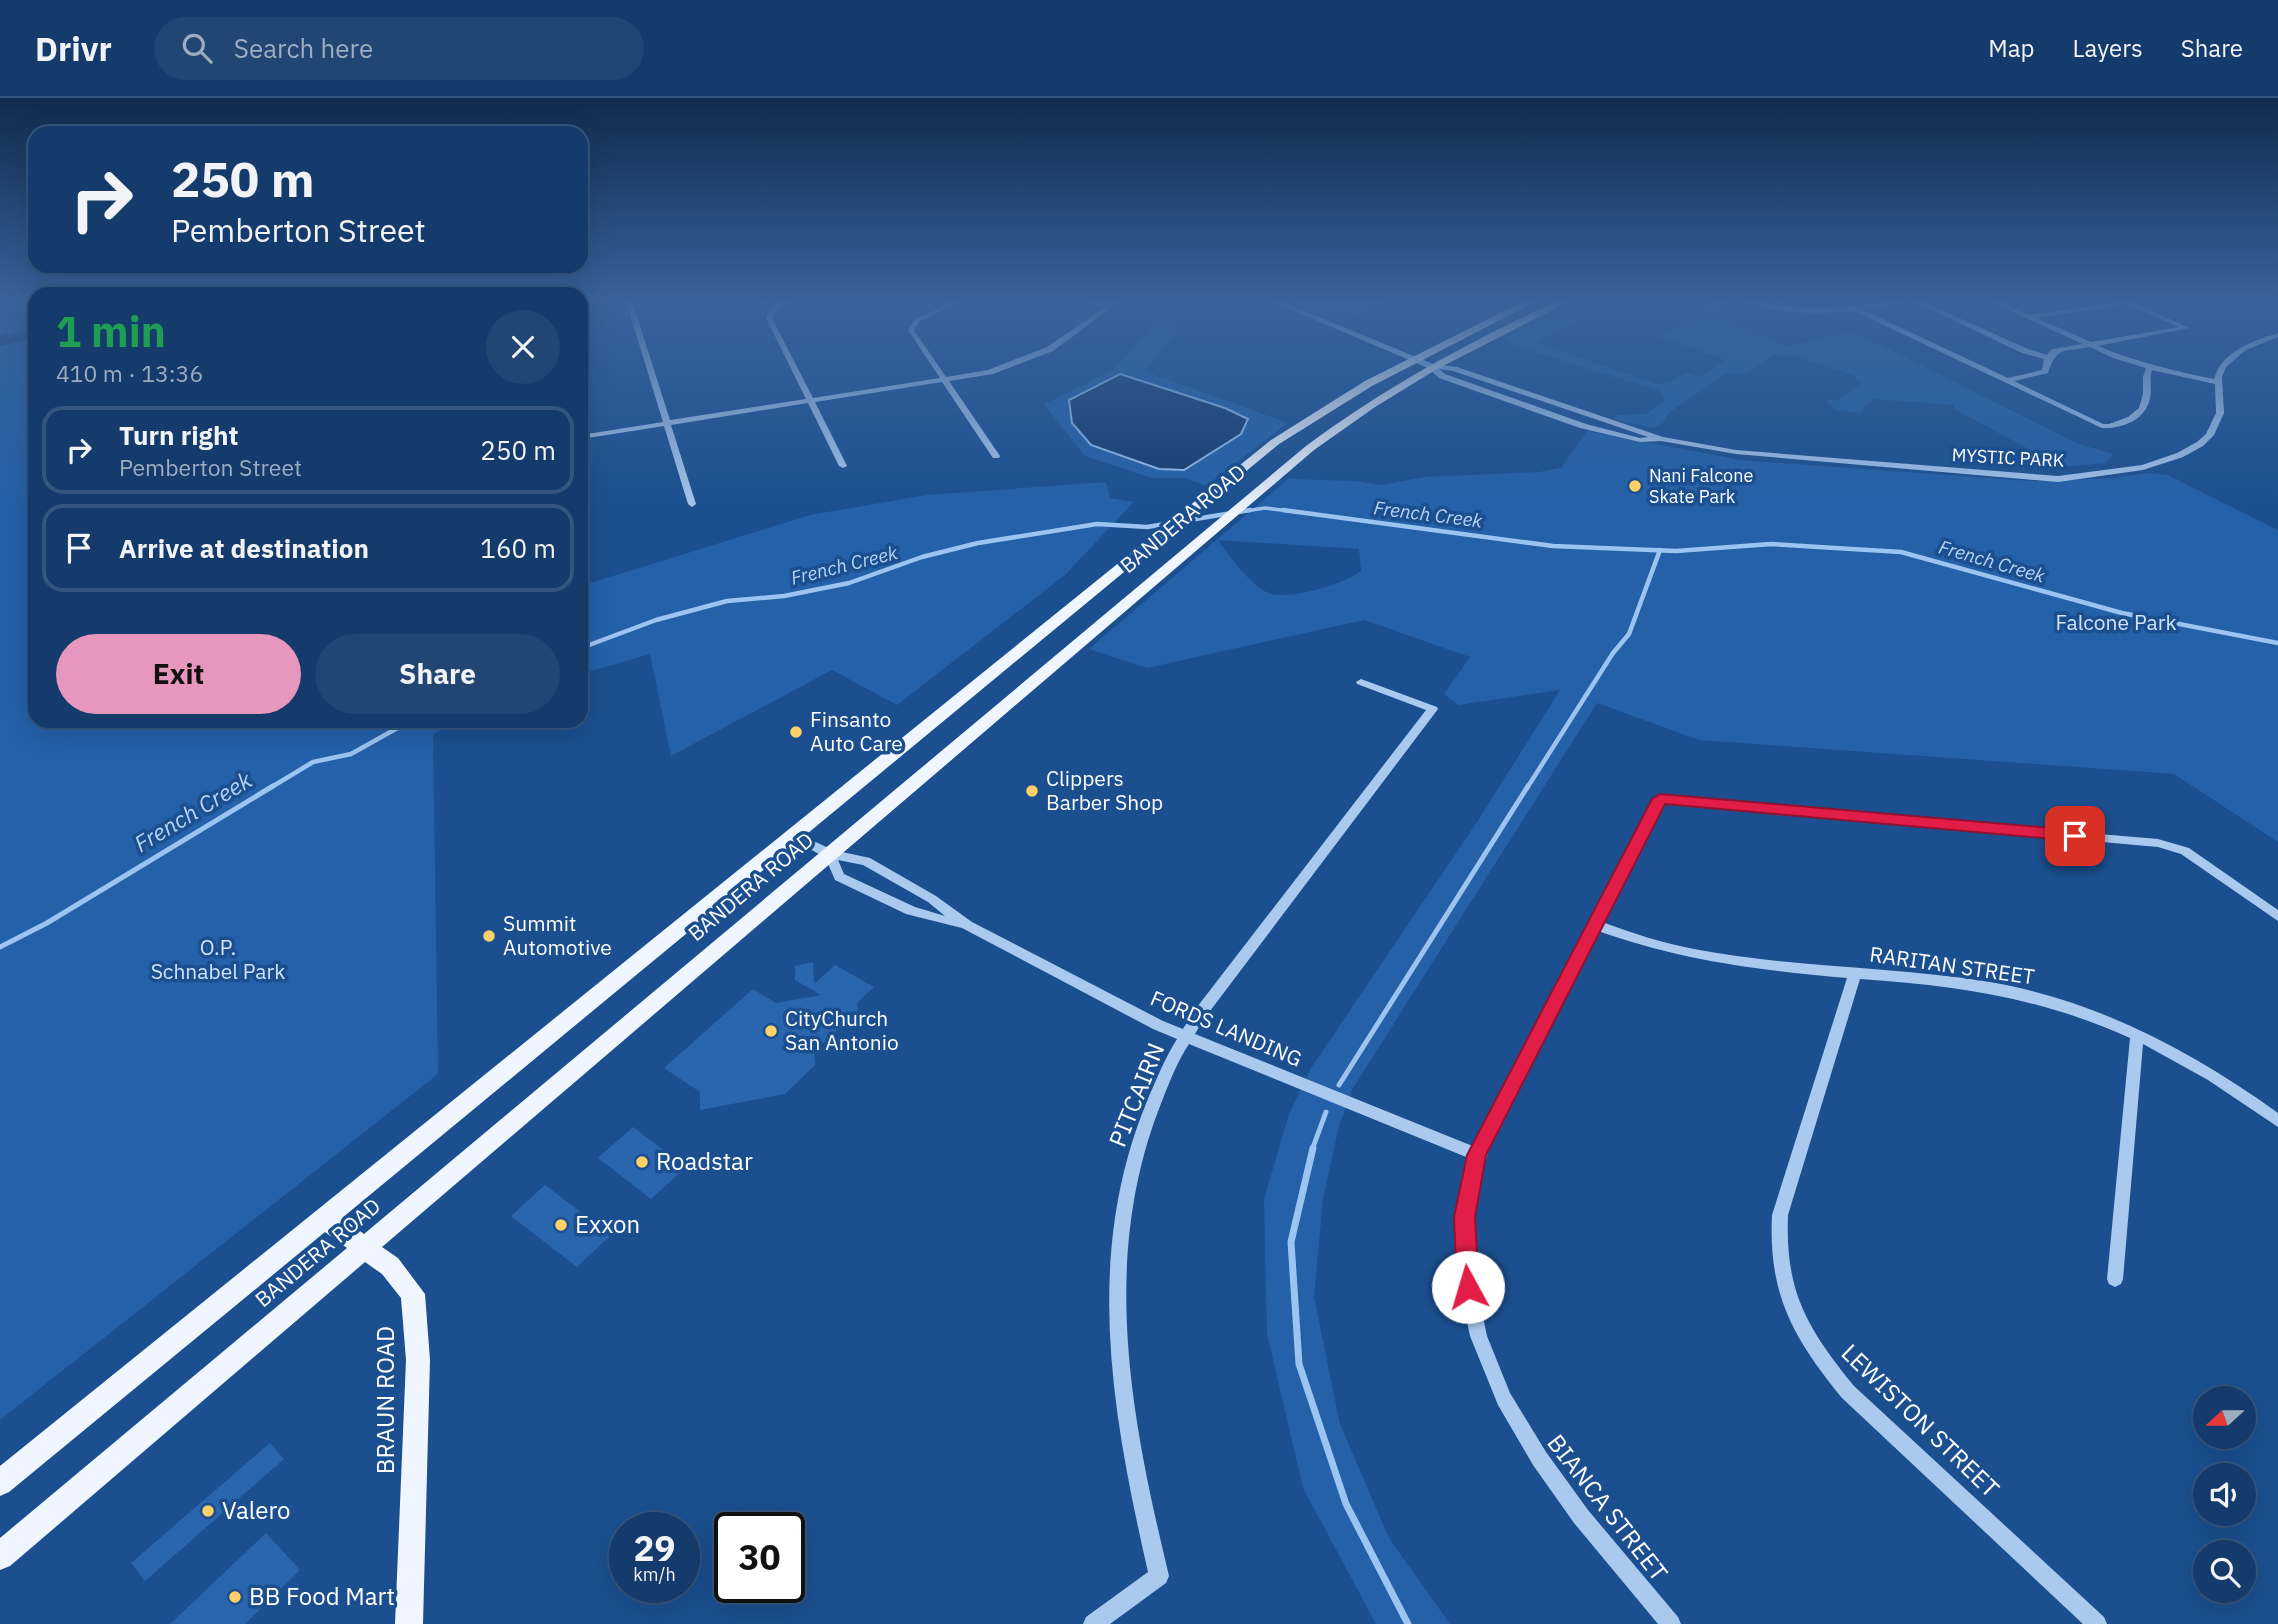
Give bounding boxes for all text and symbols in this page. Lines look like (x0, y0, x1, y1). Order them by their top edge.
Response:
search box (154, 17, 644, 80)
text: Drivr (35, 27, 112, 70)
icon: search (178, 29, 216, 67)
text: Search here (234, 31, 373, 65)
text: Map (1988, 32, 2035, 64)
text: Layers (2073, 32, 2143, 64)
text: Share (2181, 32, 2243, 64)
text: 250 m (171, 147, 315, 210)
icon: right (56, 154, 147, 245)
text: Pemberton Street (171, 209, 426, 251)
text: 1 min (56, 304, 166, 359)
button: close (486, 310, 560, 384)
text: 410 m · 13:36 (56, 358, 203, 388)
text: Turn right (119, 418, 238, 452)
icon: right (60, 431, 98, 469)
text: 250 m (480, 433, 556, 467)
street label: MYSTIC PARK (1951, 443, 2065, 472)
text: Pemberton Street (119, 452, 302, 482)
street label: BANDERA ROAD (1114, 458, 1251, 579)
place label: Nani Falcone Skate Park (1649, 464, 1753, 508)
marker: Nani Falcone Skate Park (1627, 478, 1643, 494)
water label: French Creek (1372, 495, 1485, 533)
icon: arrive (60, 529, 98, 567)
text: Arrive at destination (119, 531, 369, 565)
text: 160 m (480, 531, 556, 565)
water label: French Creek (1936, 534, 2049, 588)
water label: French Creek (788, 540, 901, 590)
park label: Falcone Park (2056, 608, 2176, 636)
button: Exit (56, 634, 301, 714)
button: Share (315, 634, 560, 714)
place label: Finsanto Auto Care (810, 705, 903, 757)
marker: Finsanto Auto Care (788, 724, 804, 740)
water label: French Creek (128, 764, 258, 858)
place label: Clippers Barber Shop (1046, 764, 1163, 816)
marker: Clippers Barber Shop (1024, 783, 1040, 799)
pin (2045, 806, 2105, 866)
icon: arrive (2056, 817, 2094, 855)
street label: BANDERA ROAD (682, 826, 819, 947)
place label: Summit Automotive (503, 909, 612, 961)
marker: Summit Automotive (481, 928, 497, 944)
park label: O.P. Schnabel Park (151, 933, 285, 985)
street label: RARITAN STREET (1868, 940, 2036, 990)
street label: FORDS LANDING (1146, 984, 1306, 1073)
place label: CityChurch San Antonio (785, 1004, 899, 1056)
marker: CityChurch San Antonio (763, 1023, 779, 1039)
street label: PITCAIRN (1101, 1038, 1171, 1151)
place label: Roadstar (656, 1145, 753, 1177)
marker: Roadstar (634, 1154, 650, 1170)
street label: BANDERA ROAD (249, 1192, 386, 1313)
place label: Exxon (575, 1208, 640, 1240)
marker: Exxon (553, 1217, 569, 1233)
position arrow (1431, 1250, 1505, 1324)
street label: BRAUN ROAD (369, 1326, 401, 1474)
street label: LEWISTON STREET (1835, 1337, 2007, 1504)
north arrow (2193, 1386, 2256, 1449)
map controls (2193, 1386, 2256, 1603)
street label: BIANCA STREET (1540, 1427, 1675, 1588)
button: sound (2193, 1463, 2256, 1526)
place label: Valero (222, 1494, 291, 1526)
marker: Valero (200, 1503, 216, 1519)
speed limit sign: 30 (714, 1512, 805, 1603)
text: 29 (633, 1525, 676, 1571)
button: search (2193, 1540, 2256, 1603)
text: km/h (633, 1563, 676, 1586)
place label: BB Food Mart (249, 1580, 395, 1612)
marker: BB Food Mart (227, 1589, 243, 1605)

